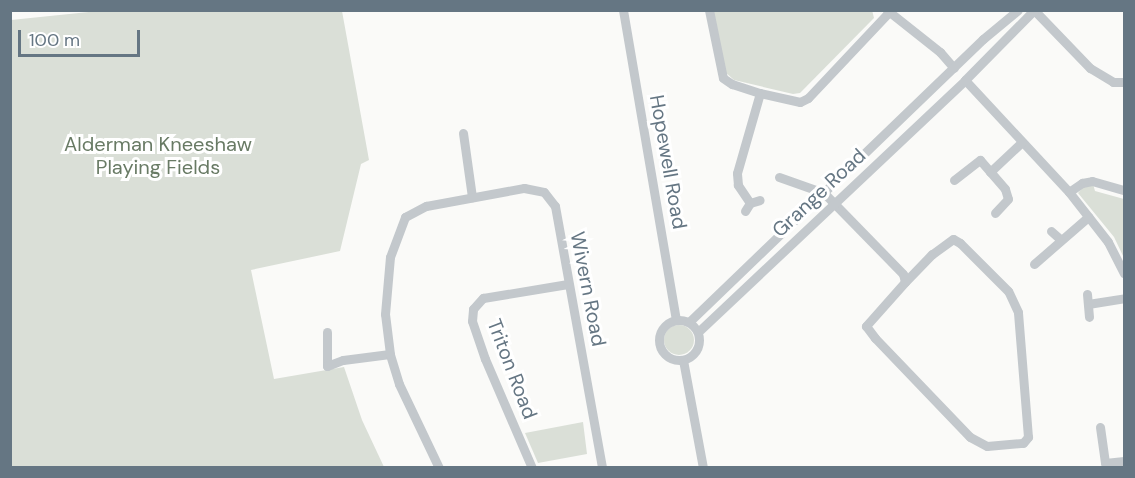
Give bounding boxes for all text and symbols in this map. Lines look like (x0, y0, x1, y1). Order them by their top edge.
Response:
scale bar (21, 18, 142, 56)
text: 100 m (29, 28, 80, 52)
street label: Hopewell Road (644, 93, 692, 231)
park label: Alderman Kneeshaw Playing Fields (64, 133, 252, 180)
street label: Grange Road (767, 144, 871, 242)
street label: Wivern Road (565, 230, 611, 348)
street label: Triton Road (482, 316, 542, 422)

